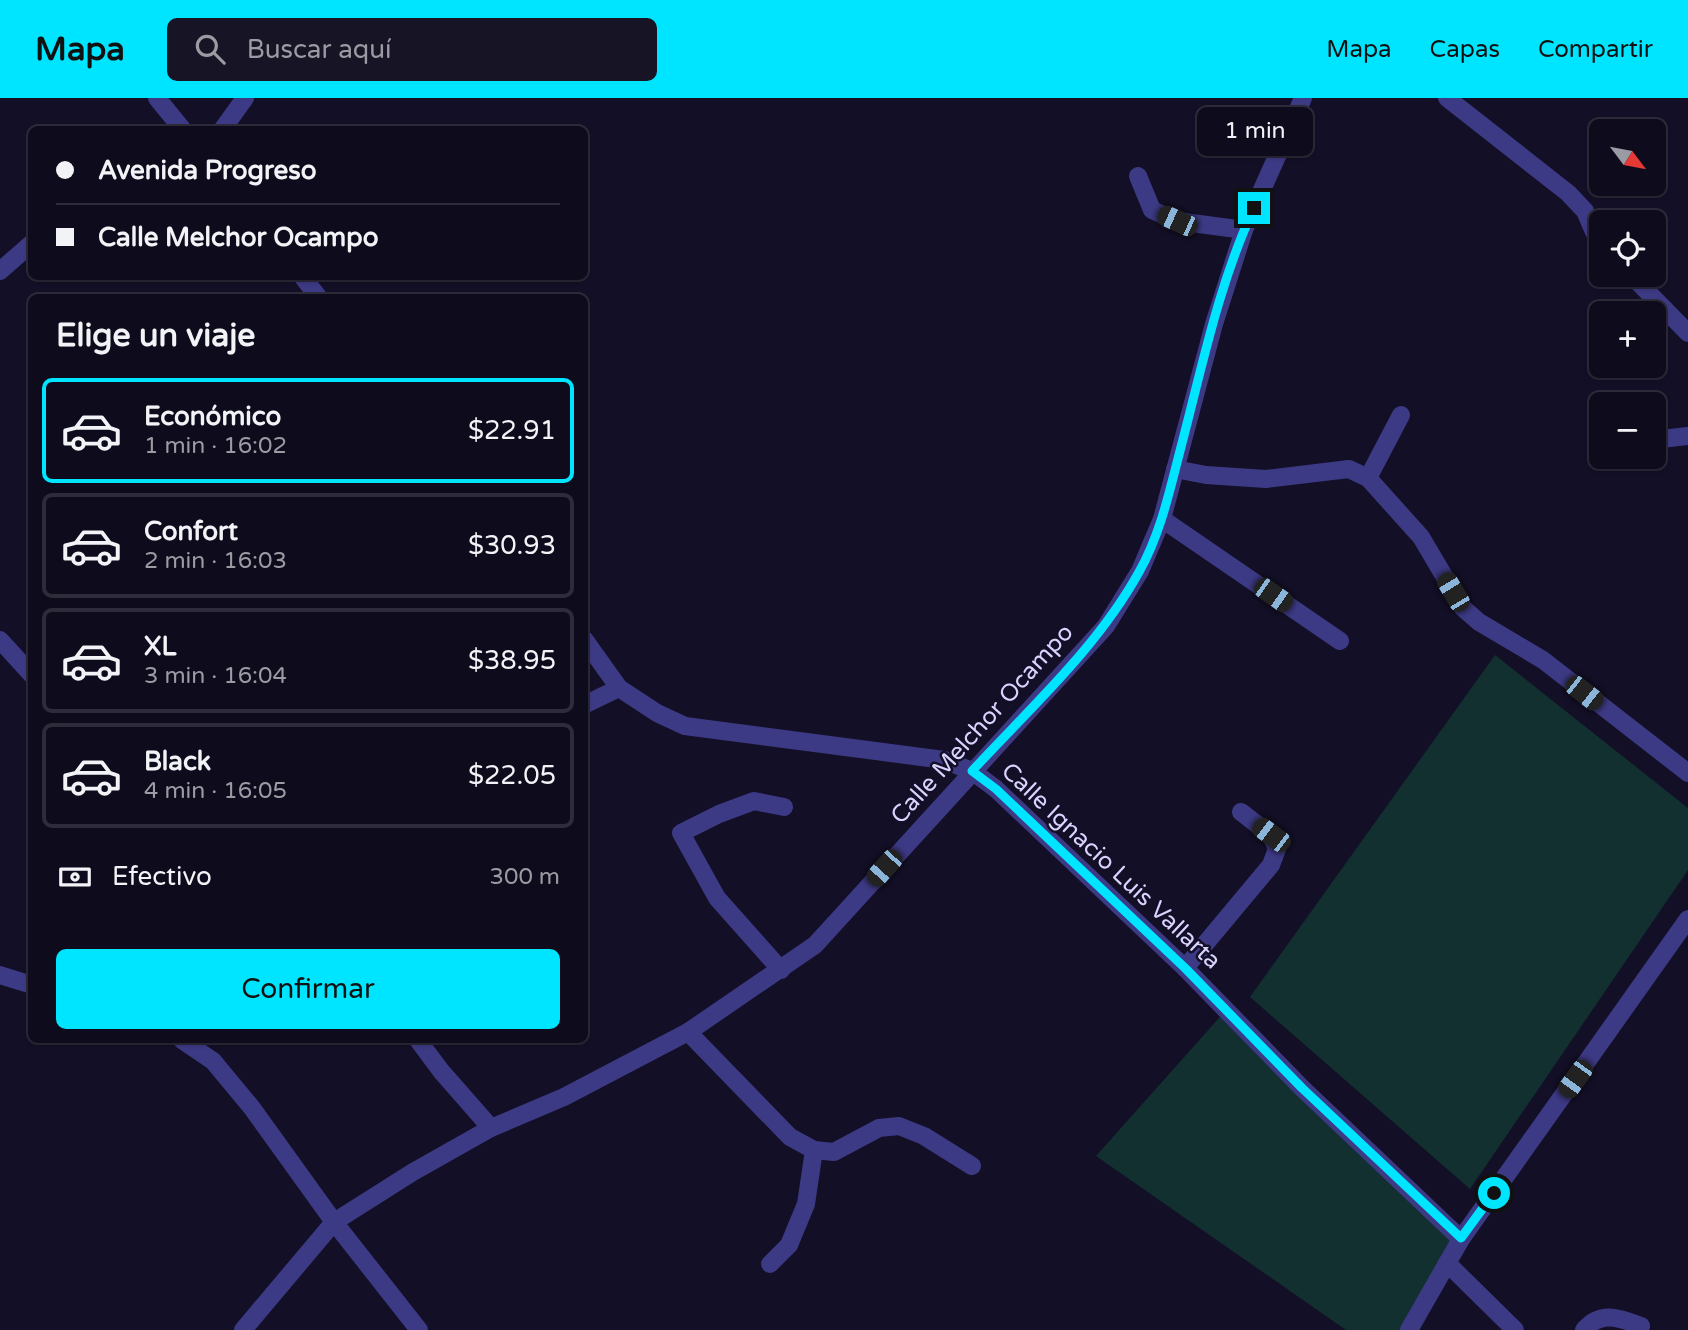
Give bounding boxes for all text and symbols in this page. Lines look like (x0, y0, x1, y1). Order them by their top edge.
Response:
search box (167, 18, 657, 81)
text: Mapa (35, 30, 125, 69)
icon: search (191, 30, 229, 68)
text: Buscar aquí (247, 34, 391, 65)
text: Mapa (1326, 35, 1392, 64)
text: Capas (1430, 35, 1500, 64)
text: Compartir (1538, 35, 1653, 64)
callout: 1 min (1196, 106, 1312, 155)
text: 1 min (1224, 117, 1286, 145)
north arrow (1589, 119, 1666, 196)
map controls (1589, 119, 1666, 469)
text: Avenida Progreso (98, 155, 316, 186)
route end (1238, 192, 1270, 224)
car (1154, 203, 1201, 239)
button: locate (1589, 210, 1666, 287)
text: Calle Melchor Ocampo (98, 222, 378, 253)
button: + (1589, 301, 1666, 378)
text: Elige un viaje (56, 317, 255, 355)
button: − (1589, 392, 1666, 469)
icon: car (60, 399, 123, 462)
text: Económico (144, 401, 281, 432)
text: $22.91 (468, 415, 556, 446)
text: 1 min · 16:02 (144, 432, 287, 460)
icon: car (60, 514, 123, 577)
text: Confort (144, 516, 238, 547)
text: $30.93 (468, 530, 556, 561)
text: 2 min · 16:03 (144, 547, 287, 575)
car (1434, 569, 1473, 615)
car (1250, 574, 1297, 616)
street label: Calle Melchor Ocampo (885, 618, 1079, 830)
icon: car (60, 629, 123, 692)
text: XL (144, 631, 176, 662)
text: $38.95 (468, 645, 556, 676)
text: 3 min · 16:04 (144, 662, 287, 690)
car (1561, 672, 1608, 714)
icon: car (60, 744, 123, 807)
text: Black (144, 746, 211, 777)
street label: Calle Ignacio Luis Vallarta (995, 757, 1227, 975)
text: $22.05 (468, 760, 556, 791)
text: 4 min · 16:05 (144, 777, 287, 805)
car (1248, 814, 1295, 856)
car (863, 845, 906, 891)
icon: cash (56, 858, 94, 896)
text: Efectivo (112, 861, 212, 892)
text: 300 m (490, 863, 560, 891)
button: Confirmar (56, 949, 560, 1029)
car (1555, 1056, 1596, 1102)
route start (1478, 1177, 1510, 1209)

